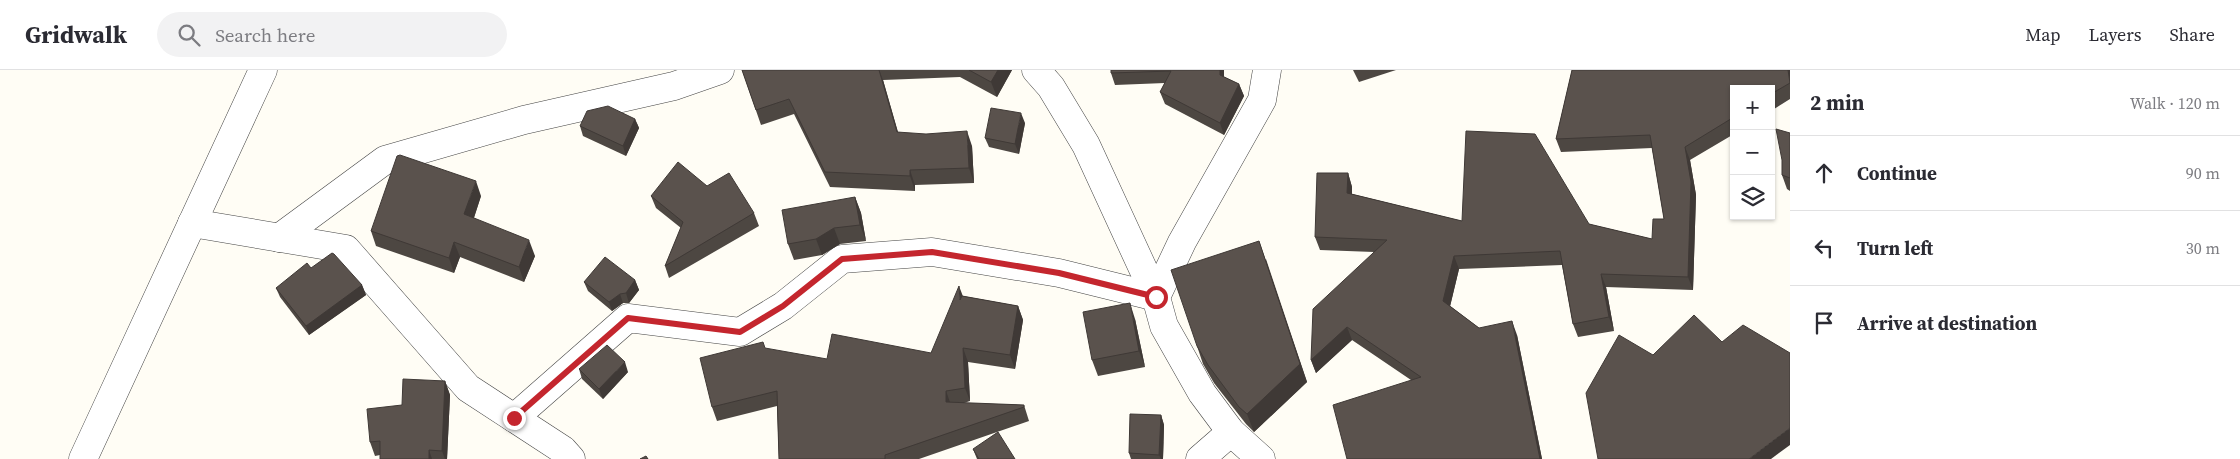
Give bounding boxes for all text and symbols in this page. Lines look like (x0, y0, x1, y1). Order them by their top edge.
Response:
search box (157, 12, 507, 57)
text: Gridwalk (25, 18, 127, 51)
icon: search (175, 21, 203, 49)
text: Search here (215, 22, 315, 48)
text: Map (2025, 22, 2060, 47)
text: Layers (2088, 22, 2141, 47)
text: Share (2169, 22, 2215, 47)
map controls (1730, 85, 1775, 220)
button: + (1730, 85, 1775, 130)
text: 2 min (1810, 88, 1865, 117)
text: Walk · 120 m (2130, 92, 2220, 114)
button: − (1730, 130, 1775, 175)
icon: ahead (1810, 159, 1838, 187)
text: Continue (1857, 160, 1937, 186)
text: 90 m (2186, 162, 2220, 184)
button: layers (1730, 175, 1775, 220)
icon: left (1810, 234, 1838, 262)
text: Turn left (1857, 235, 1933, 261)
text: 30 m (2186, 237, 2220, 259)
route start (1145, 286, 1168, 309)
icon: arrive (1810, 309, 1838, 337)
text: Arrive at destination (1857, 310, 2037, 336)
route end (503, 407, 526, 430)

